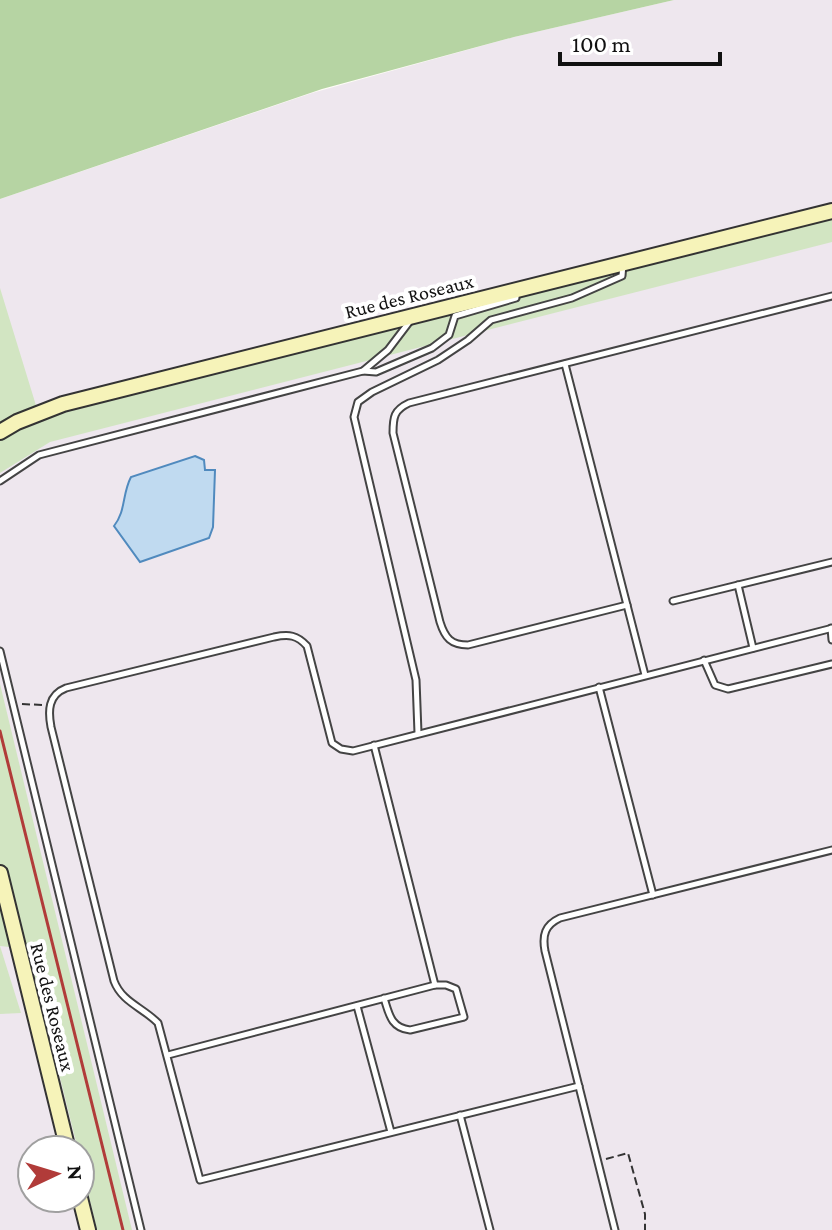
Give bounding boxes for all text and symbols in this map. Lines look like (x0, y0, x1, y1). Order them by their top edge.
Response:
scale bar (560, 16, 720, 66)
text: 100 m (572, 30, 631, 57)
street label: Rue des Roseaux (343, 269, 476, 323)
street label: Rue des Roseaux (26, 941, 80, 1074)
north arrow (16, 1134, 96, 1214)
text: N (62, 1164, 88, 1181)

